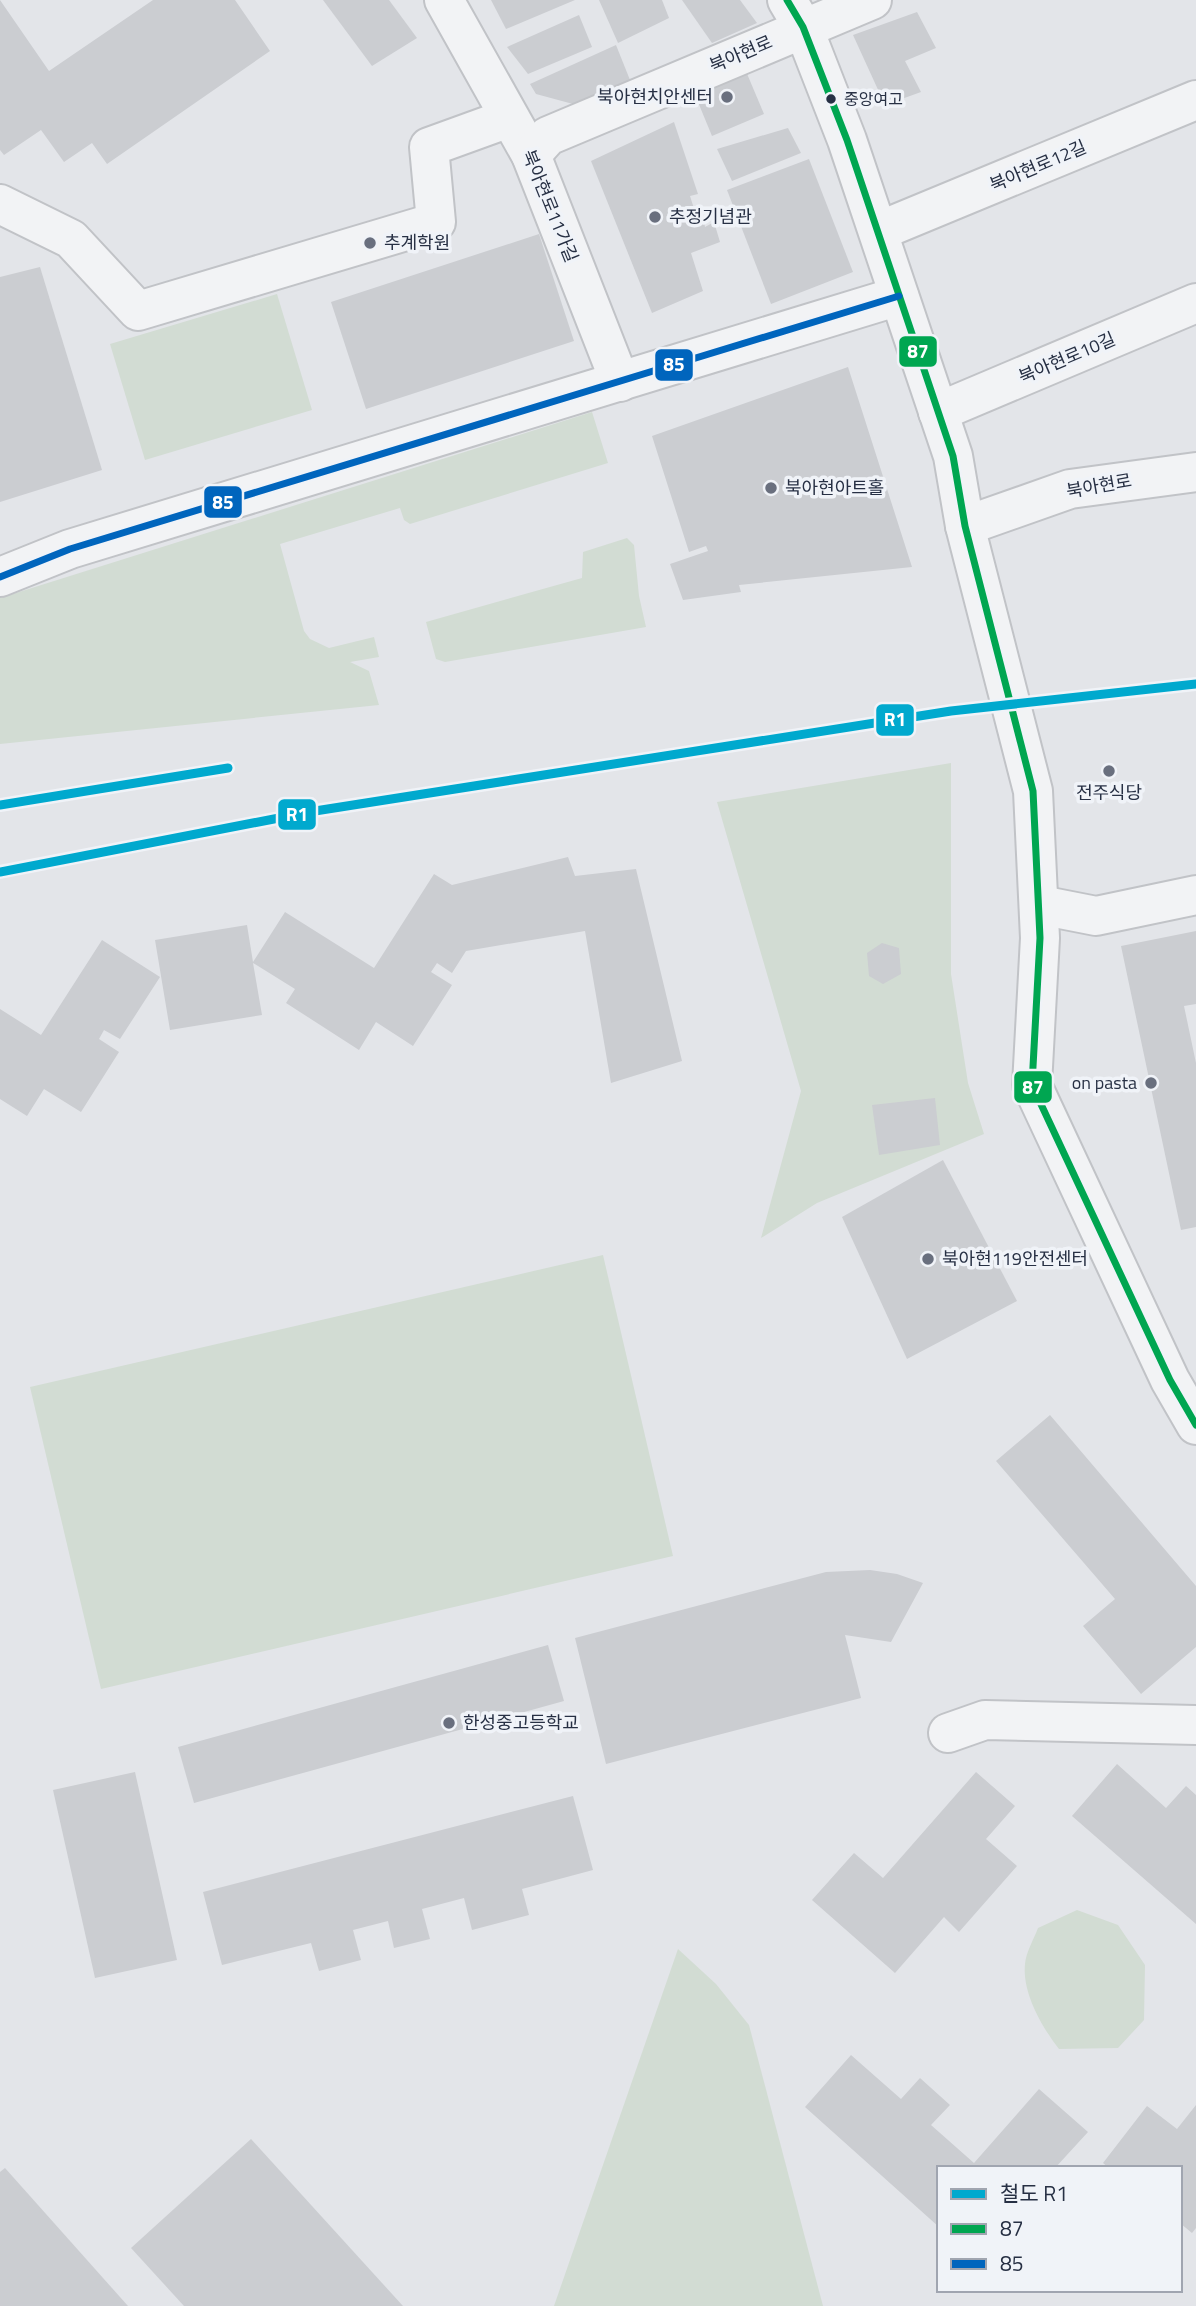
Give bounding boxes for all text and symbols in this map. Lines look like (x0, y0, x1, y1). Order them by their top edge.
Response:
street label: 북아현로 (705, 28, 777, 79)
place label: 북아현치안센터 (597, 83, 713, 110)
place label: 중앙여고 (844, 87, 903, 111)
marker: 북아현치안센터 (719, 89, 735, 105)
marker: 중앙여고 (824, 92, 838, 106)
street label: 북아현로12길 (985, 133, 1090, 198)
street label: 북아현로11가길 (516, 145, 585, 266)
place label: 추정기념관 (669, 203, 752, 230)
marker: 추정기념관 (647, 209, 663, 225)
place label: 추계학원 (384, 229, 450, 256)
marker: 추계학원 (362, 235, 378, 251)
street label: 북아현로10길 (1014, 325, 1119, 390)
line badge: 87 (898, 335, 938, 368)
text: 87 (907, 336, 929, 365)
line badge: 85 (654, 348, 694, 382)
text: 85 (663, 349, 685, 378)
street label: 북아현로 (1064, 466, 1134, 505)
place label: 북아현아트홀 (785, 474, 884, 501)
marker: 북아현아트홀 (763, 480, 779, 496)
line badge: 85 (203, 485, 243, 519)
text: 85 (212, 487, 234, 516)
line badge: R1 (875, 703, 915, 737)
text: R1 (884, 704, 906, 733)
marker: 전주식당 (1101, 763, 1117, 779)
place label: 전주식당 (1076, 779, 1142, 806)
line badge: R1 (277, 798, 317, 831)
text: R1 (286, 799, 308, 828)
place label: on pasta (1072, 1069, 1137, 1096)
line badge: 87 (1013, 1070, 1053, 1104)
text: 87 (1022, 1072, 1044, 1101)
marker: on pasta (1143, 1075, 1159, 1091)
place label: 북아현119안전센터 (942, 1245, 1088, 1272)
marker: 북아현119안전센터 (920, 1251, 936, 1267)
place label: 한성중고등학교 (463, 1709, 579, 1736)
marker: 한성중고등학교 (441, 1715, 457, 1731)
legend (937, 2166, 1182, 2292)
text: 철도 R1 (1000, 2177, 1068, 2209)
text: 87 (1000, 2212, 1024, 2244)
text: 85 (1000, 2247, 1024, 2279)

